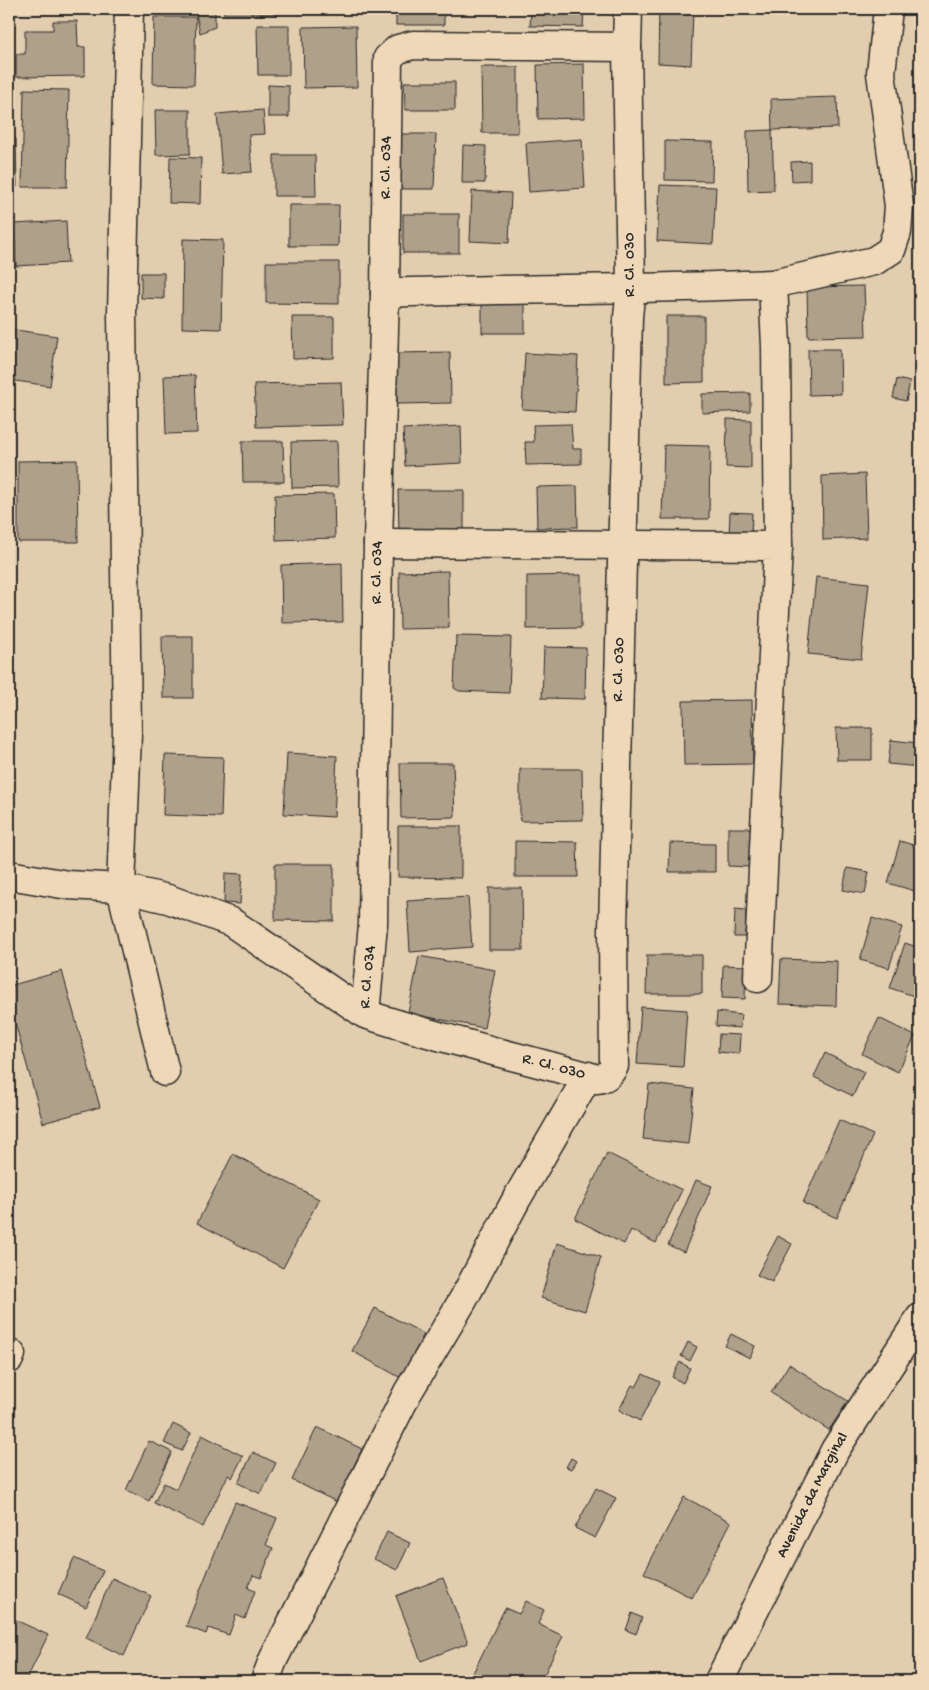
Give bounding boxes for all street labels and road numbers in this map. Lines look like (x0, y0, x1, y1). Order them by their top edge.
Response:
street label: R. Cl. 034 (377, 135, 397, 199)
street label: R. Cl. 030 (621, 232, 641, 298)
street label: R. Cl. 034 (368, 540, 388, 604)
street label: R. Cl. 030 (609, 637, 630, 702)
street label: R. Cl. 034 (356, 944, 381, 1010)
street label: R. Cl. 030 (520, 1050, 587, 1085)
street label: Avenida da Marginal (773, 1429, 853, 1561)

